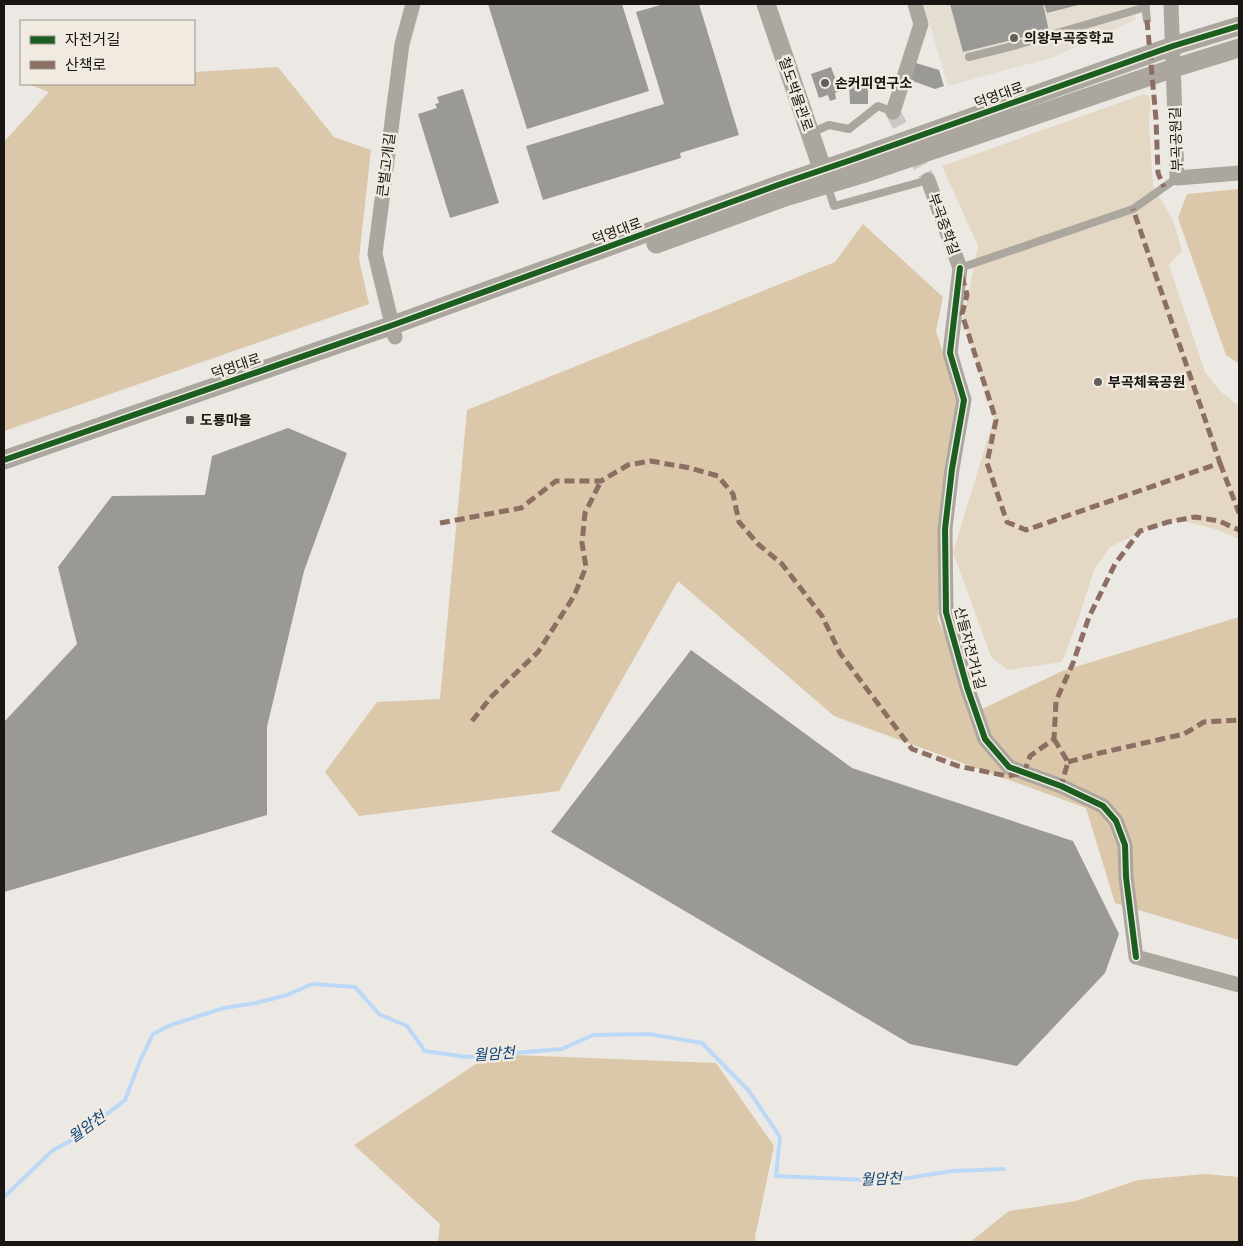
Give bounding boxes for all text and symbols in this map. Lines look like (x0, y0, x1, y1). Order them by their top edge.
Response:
legend (20, 20, 195, 85)
place label: 의왕부곡중학교 (1024, 30, 1114, 46)
text: 자전거길 (65, 31, 120, 48)
marker: 의왕부곡중학교 (1008, 32, 1020, 44)
street label: 철도박물관로 (776, 55, 816, 133)
text: 산책로 (65, 56, 106, 73)
place label: 손커피연구소 (835, 75, 912, 91)
marker: 손커피연구소 (819, 77, 831, 89)
street label: 덕영대로 (972, 79, 1026, 111)
street label: 부곡공원길 (1167, 107, 1185, 171)
street label: 큰벌고개길 (374, 132, 398, 198)
street label: 부곡중학길 (925, 191, 963, 257)
street label: 덕영대로 (590, 215, 644, 247)
street label: 덕영대로 (209, 350, 263, 382)
place label: 부곡체육공원 (1108, 374, 1185, 390)
marker: 부곡체육공원 (1092, 376, 1104, 388)
place label: 도룡마을 (200, 412, 252, 428)
marker: 도룡마을 (184, 414, 196, 426)
street label: 산들자전거1길 (951, 605, 989, 691)
water label: 월암천 (473, 1043, 517, 1063)
water label: 월암천 (65, 1106, 110, 1146)
water label: 월암천 (860, 1169, 904, 1188)

